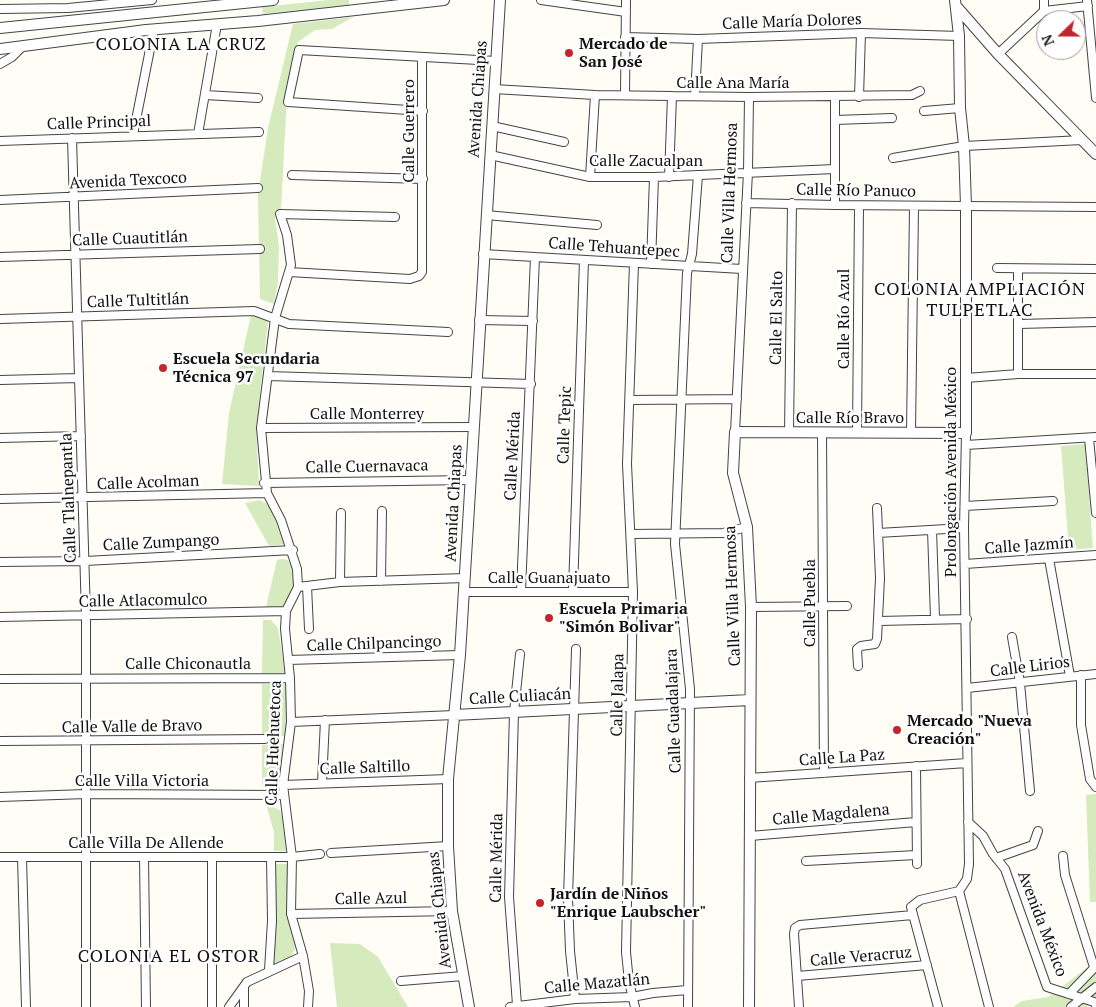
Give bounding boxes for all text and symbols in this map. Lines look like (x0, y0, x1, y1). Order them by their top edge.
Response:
street label: Calle María Dolores (722, 10, 862, 34)
north arrow (1036, 10, 1086, 60)
text: N (1037, 32, 1058, 49)
district label: COLONIA LA CRUZ (94, 34, 268, 56)
place label: Mercado de San José (579, 34, 668, 72)
street label: Avenida Chiapas (464, 40, 492, 158)
marker: Mercado de San José (563, 47, 575, 59)
street label: Calle Ana María (676, 73, 790, 93)
street label: Calle Guerrero (399, 79, 419, 183)
street label: Calle Principal (47, 112, 151, 134)
street label: Calle Villa Hermosa (718, 122, 742, 264)
street label: Calle Zacualpan (589, 151, 703, 171)
street label: Avenida Texcoco (69, 168, 187, 194)
street label: Calle Río Panuco (796, 180, 916, 202)
street label: Calle Cuautitlán (72, 227, 188, 251)
street label: Calle Tehuantepec (548, 234, 680, 262)
street label: Calle Río Azul (834, 269, 854, 369)
street label: Calle El Salto (767, 271, 787, 365)
district label: COLONIA AMPLIACIÓN TULPETLAC (872, 279, 1088, 322)
street label: Calle Tultitlán (86, 290, 190, 312)
place label: Escuela Secundaria Técnica 97 (173, 349, 320, 387)
marker: Escuela Secundaria Técnica 97 (157, 362, 169, 374)
street label: Prolongación Avenida México (941, 367, 961, 577)
street label: Calle Tepic (554, 386, 576, 464)
street label: Calle Monterrey (310, 404, 424, 424)
street label: Calle Río Bravo (796, 408, 904, 428)
street label: Calle Mérida (501, 411, 525, 501)
street label: Calle Tlalnepantla (57, 432, 81, 564)
street label: Avenida Chiapas (441, 444, 467, 562)
street label: Calle Cuernavaca (305, 456, 429, 478)
street label: Calle Acolman (96, 472, 200, 494)
street label: Calle Villa Hermosa (721, 525, 745, 667)
street label: Calle Zumpango (102, 530, 220, 556)
street label: Calle Jazmín (984, 533, 1074, 559)
street label: Calle Puebla (800, 559, 820, 647)
street label: Calle Guanajuato (488, 568, 610, 588)
street label: Calle Atlacomulco (78, 590, 208, 612)
place label: Escuela Primaria "Simón Bolivar" (559, 599, 688, 637)
marker: Escuela Primaria "Simón Bolivar" (543, 612, 555, 624)
street label: Calle Chilpancingo (306, 632, 442, 656)
street label: Calle Guadalajara (662, 648, 686, 774)
street label: Calle Jalapa (608, 653, 628, 737)
street label: Calle Lirios (989, 653, 1071, 681)
street label: Calle Chiconautla (125, 654, 251, 674)
street label: Calle Huehuetoca (262, 680, 286, 806)
street label: Calle Culiacán (468, 685, 572, 709)
place label: Mercado "Nueva Creación" (907, 711, 1032, 749)
street label: Calle Valle de Bravo (61, 716, 203, 738)
marker: Mercado "Nueva Creación" (891, 724, 903, 736)
street label: Calle La Paz (798, 745, 886, 771)
street label: Calle Saltillo (319, 757, 411, 779)
street label: Calle Villa Victoria (75, 771, 209, 791)
street label: Calle Magdalena (772, 800, 890, 830)
street label: Calle Mérida (487, 813, 507, 903)
street label: Calle Villa De Allende (68, 833, 224, 853)
street label: Avenida Chiapas (424, 851, 456, 969)
street label: Avenida México (1013, 868, 1071, 980)
place label: Jardín de Niños "Enrique Laubscher" (550, 884, 706, 922)
street label: Calle Azul (334, 889, 408, 909)
marker: Jardín de Niños "Enrique Laubscher" (534, 897, 546, 909)
street label: Calle Veracruz (809, 943, 913, 971)
district label: COLONIA EL OSTOR (76, 946, 262, 968)
street label: Calle Mazatlán (543, 970, 651, 998)

